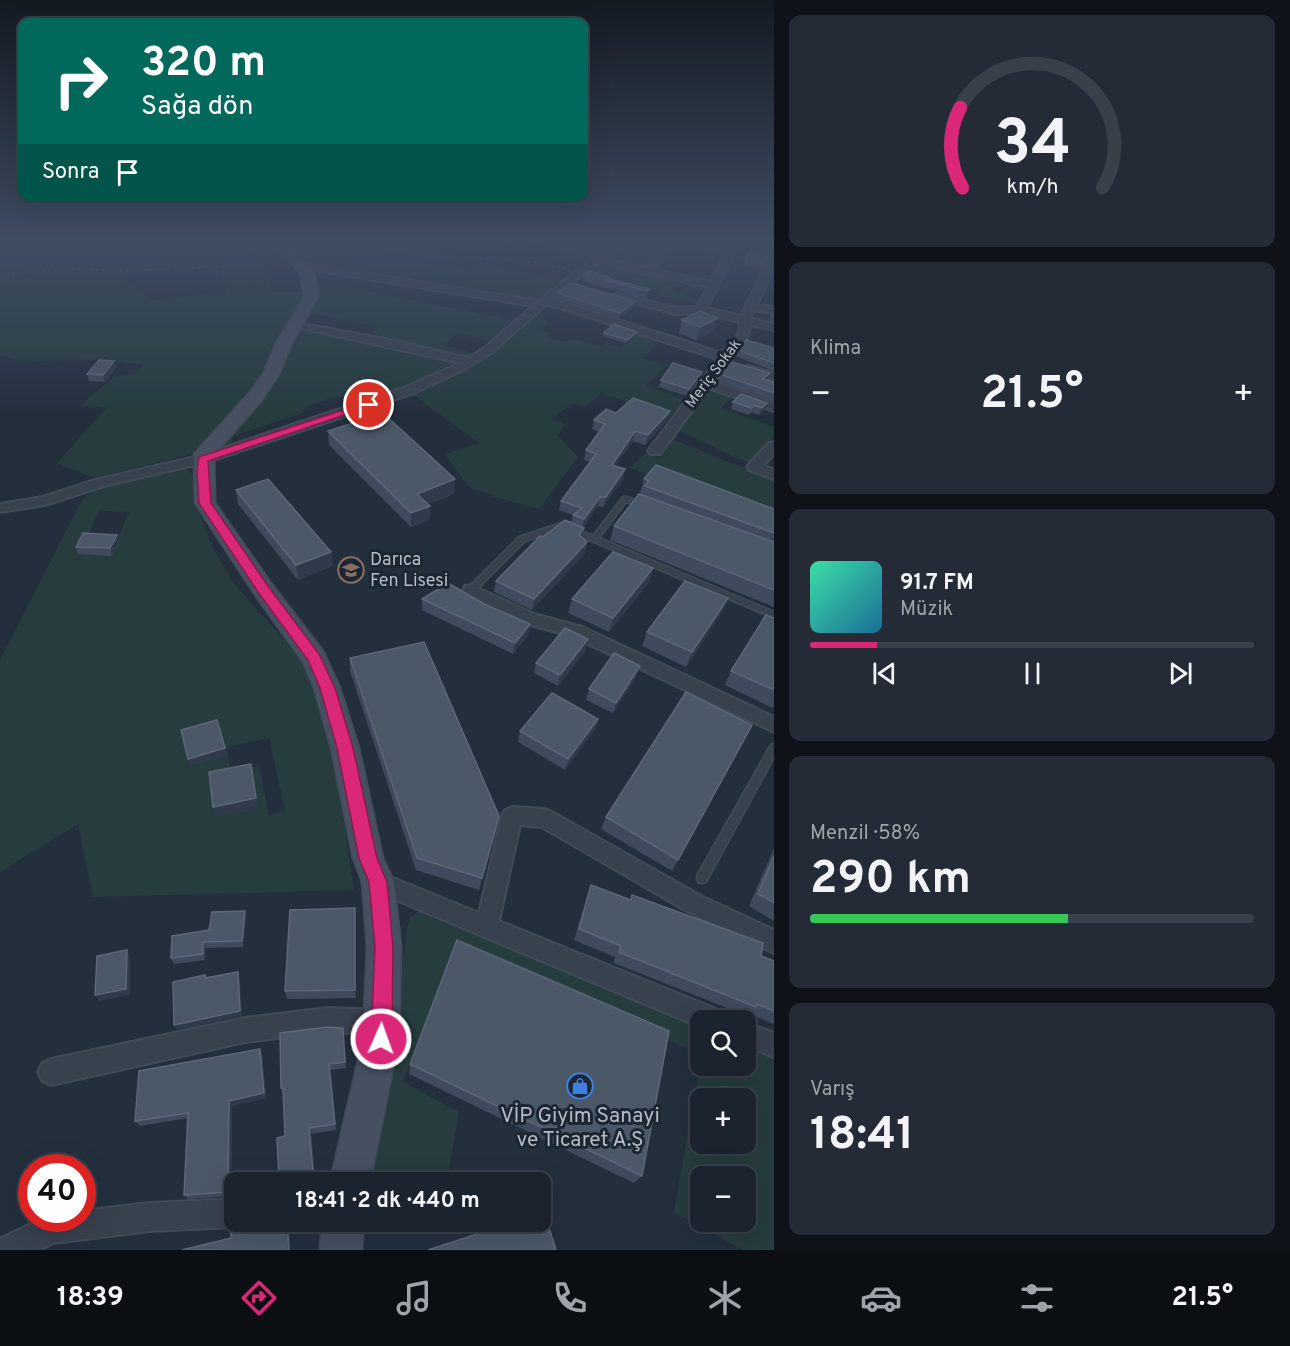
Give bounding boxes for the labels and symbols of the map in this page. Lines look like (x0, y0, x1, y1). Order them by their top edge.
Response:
street label: Meriç Sokak (682, 336, 746, 412)
pin (343, 379, 394, 430)
place label: Darıca Fen Lisesi (370, 549, 448, 593)
school or university icon: Darıca Fen Lisesi (336, 555, 366, 585)
position arrow (349, 1007, 413, 1071)
shop icon: VİP Giyim Sanayi ve Ticaret A.Ş (565, 1071, 595, 1101)
place label: VİP Giyim Sanayi ve Ticaret A.Ş (500, 1103, 660, 1154)
speed limit sign: 40 (18, 1154, 96, 1232)

